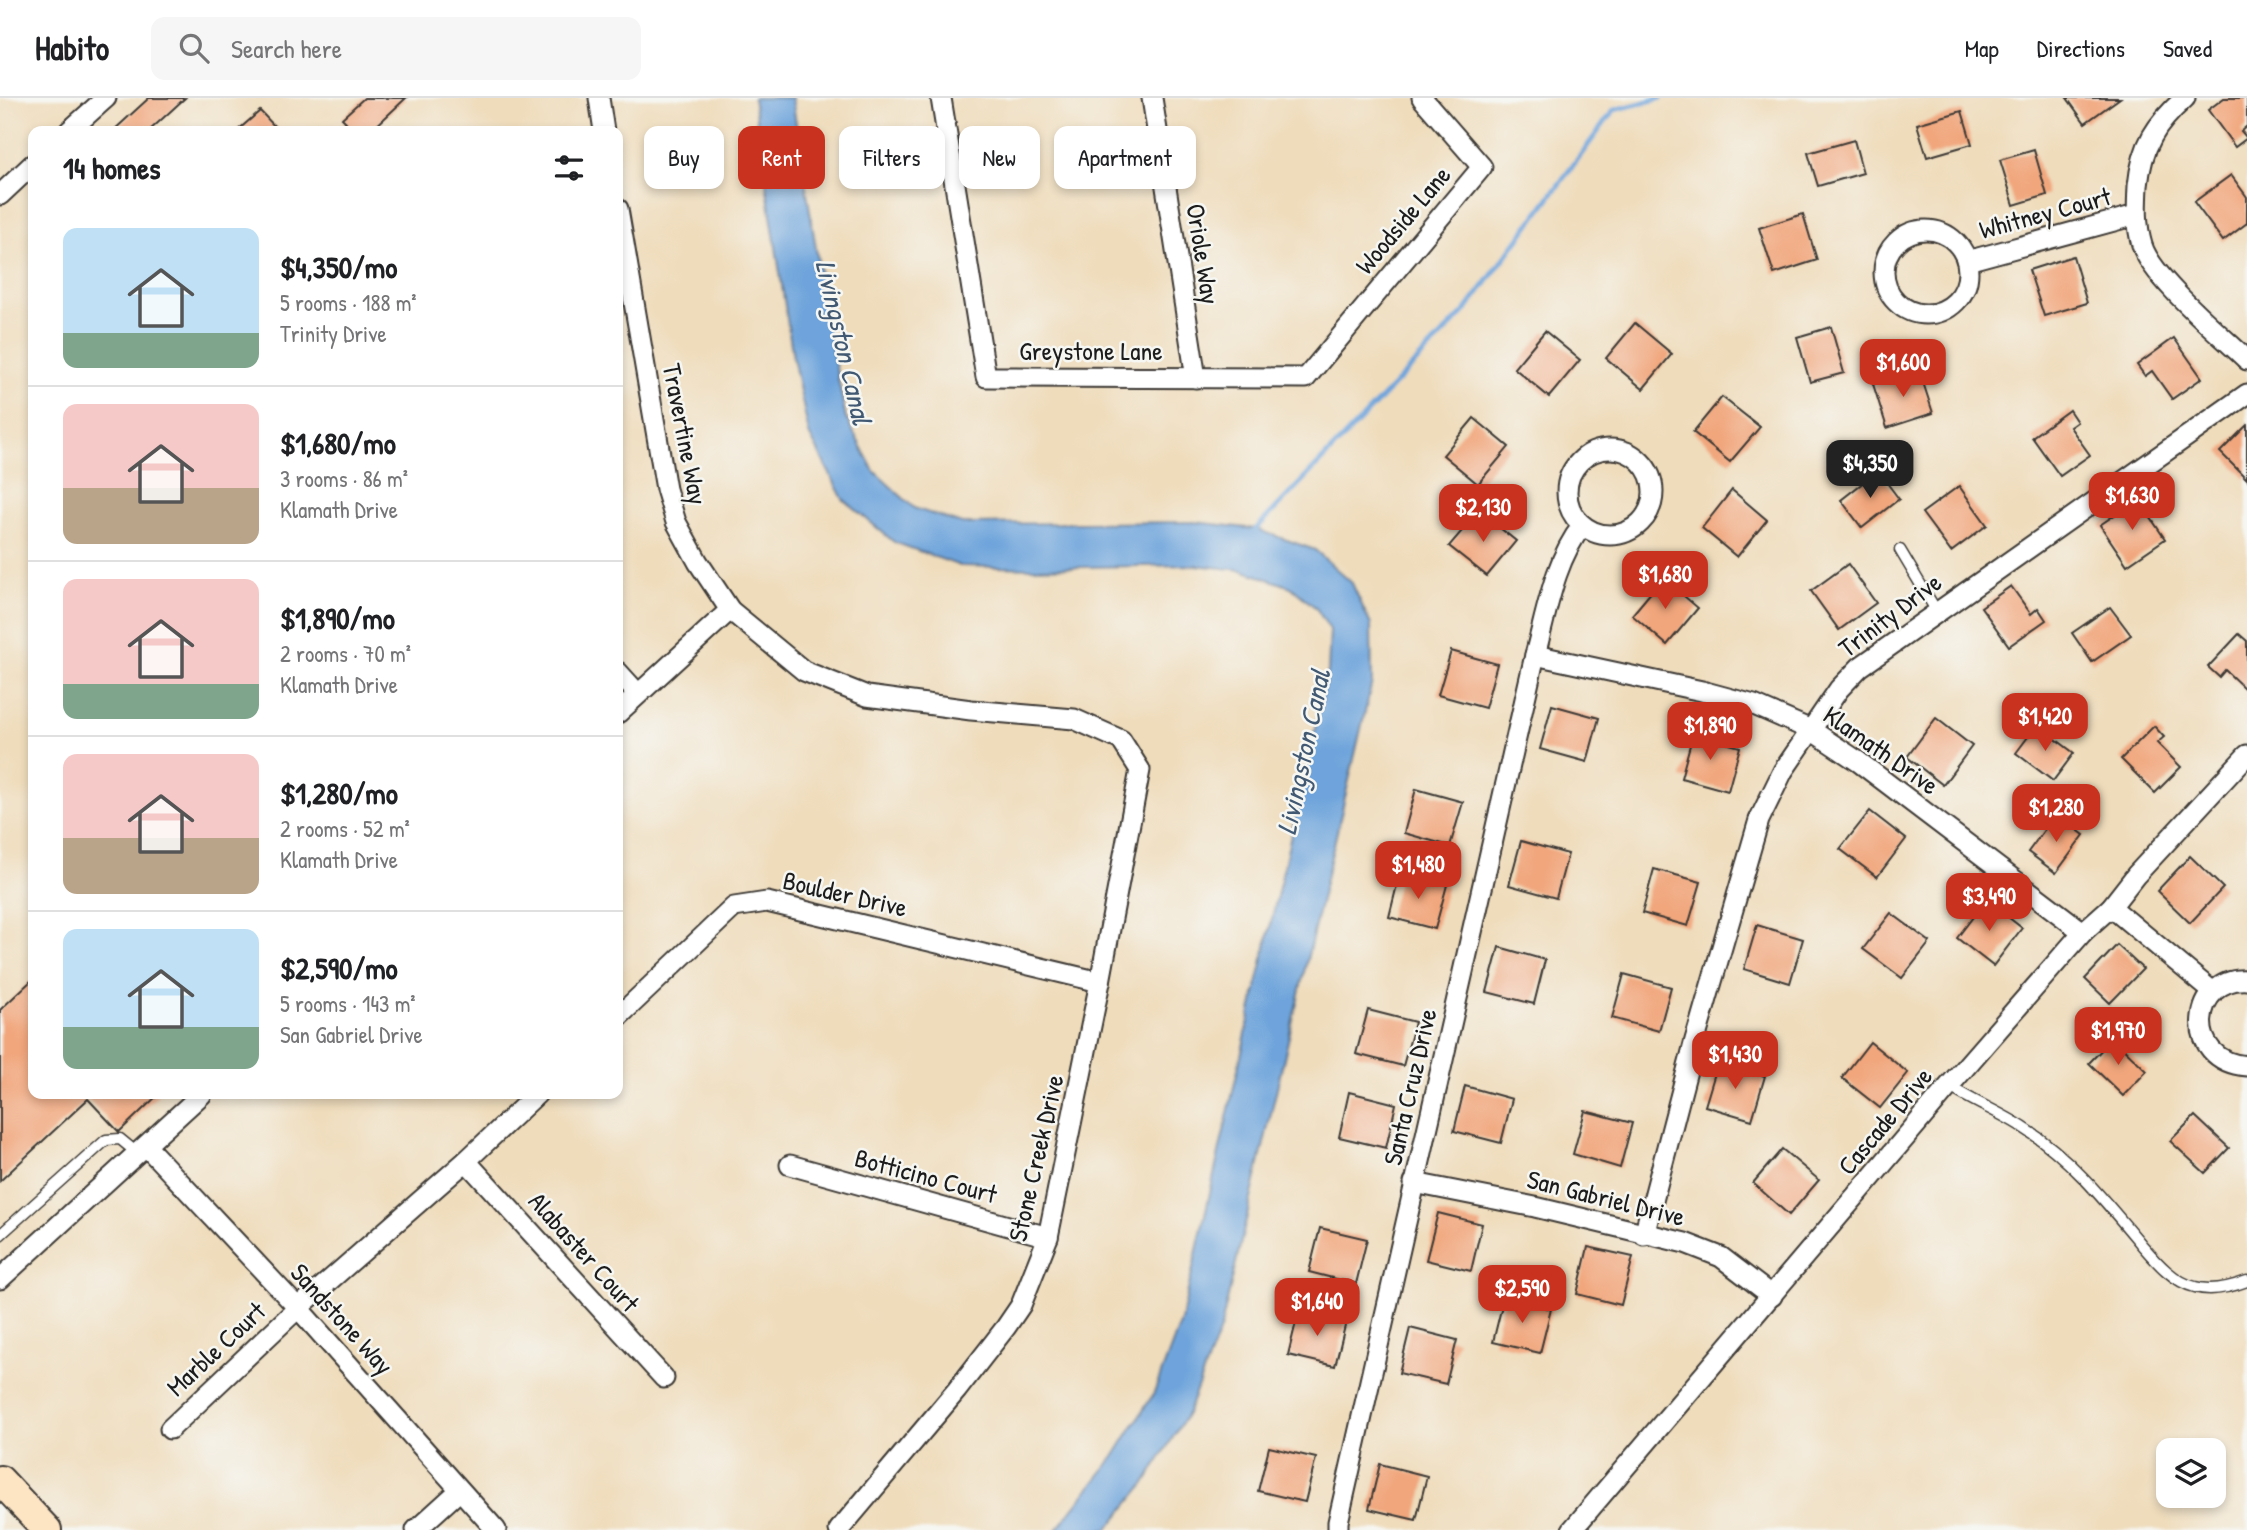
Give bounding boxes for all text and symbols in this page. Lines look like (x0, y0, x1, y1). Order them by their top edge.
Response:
search box (151, 17, 641, 80)
text: Habito (35, 26, 109, 70)
icon: search (175, 29, 213, 67)
text: Search here (231, 31, 342, 66)
text: Map (1965, 32, 1999, 64)
text: Directions (2037, 32, 2125, 64)
text: Saved (2163, 32, 2212, 64)
chip: Buy (644, 126, 724, 189)
chip: Rent (738, 126, 825, 189)
chip: Filters (839, 126, 945, 189)
chip: New (959, 126, 1040, 189)
chip: Apartment (1054, 126, 1196, 189)
text: 14 homes (63, 148, 161, 188)
icon: filters (550, 149, 588, 187)
street label: Woodside Lane (1347, 158, 1458, 281)
street label: Whitney Court (1975, 178, 2116, 247)
street label: Oriole Way (1178, 201, 1229, 307)
text: $4,350/mo (280, 247, 397, 287)
icon: home (119, 256, 203, 340)
water label: Livingston Canal (807, 256, 882, 429)
text: 5 rooms · 188 m² (280, 287, 417, 318)
text: Trinity Drive (280, 318, 387, 349)
street label: Greystone Lane (1019, 333, 1163, 368)
pin: $1,600 (1846, 340, 1960, 399)
text: $1,600 (1876, 346, 1930, 377)
street label: Travertine Way (655, 360, 716, 508)
text: $1,680/mo (280, 423, 396, 463)
icon: home (119, 432, 203, 516)
pin: $4,350 (1813, 440, 1927, 500)
text: $4,350 (1842, 447, 1898, 478)
text: 3 rooms · 86 m² (280, 463, 408, 494)
pin: $1,630 (2075, 472, 2189, 532)
text: $1,630 (2105, 479, 2159, 510)
pin: $2,130 (1426, 484, 1540, 544)
text: $2,130 (1455, 491, 1511, 522)
text: Klamath Drive (280, 494, 398, 525)
pin: $1,680 (1608, 552, 1722, 611)
text: $1,680 (1638, 558, 1692, 589)
street label: Trinity Drive (1831, 564, 1948, 665)
text: $1,890/mo (280, 598, 395, 638)
icon: home (119, 607, 203, 691)
text: 2 rooms · 70 m² (280, 638, 411, 669)
water label: Livingston Canal (1267, 665, 1339, 838)
text: Klamath Drive (280, 669, 398, 700)
pin: $1,420 (1988, 694, 2102, 753)
street label: Klamath Drive (1817, 697, 1946, 802)
text: $1,420 (2018, 700, 2072, 731)
pin: $1,890 (1653, 702, 1767, 762)
text: $1,890 (1683, 709, 1737, 740)
text: $1,280/mo (280, 773, 398, 813)
icon: home (119, 782, 203, 866)
pin: $1,280 (1999, 784, 2113, 844)
text: $1,280 (2028, 791, 2084, 822)
text: 2 rooms · 52 m² (280, 813, 410, 844)
pin: $1,480 (1361, 842, 1475, 901)
text: Klamath Drive (280, 844, 398, 875)
text: $1,480 (1391, 848, 1445, 879)
street label: Boulder Drive (780, 862, 911, 925)
pin: $3,490 (1932, 874, 2046, 933)
text: $3,490 (1962, 880, 2016, 911)
text: $2,590/mo (280, 948, 398, 988)
icon: home (119, 957, 203, 1041)
text: 5 rooms · 143 m² (280, 988, 416, 1019)
street label: Santa Cruz Drive (1374, 1005, 1445, 1169)
pin: $1,970 (2061, 1007, 2175, 1067)
text: $1,970 (2091, 1014, 2145, 1045)
text: San Gabriel Drive (280, 1019, 423, 1050)
pin: $1,430 (1678, 1032, 1792, 1091)
text: $1,430 (1708, 1038, 1762, 1069)
street label: Cascade Drive (1829, 1060, 1940, 1182)
street label: Stone Creek Drive (999, 1071, 1072, 1245)
street label: Botticino Court (851, 1140, 1002, 1212)
street label: San Gabriel Drive (1524, 1161, 1689, 1234)
street label: Alabaster Court (521, 1184, 648, 1320)
street label: Sandstone Way (283, 1255, 402, 1382)
pin: $2,590 (1465, 1266, 1579, 1325)
text: $2,590 (1494, 1272, 1550, 1303)
pin: $1,640 (1260, 1278, 1374, 1338)
text: $1,640 (1291, 1285, 1343, 1316)
street label: Marble Court (158, 1293, 274, 1404)
map controls (2156, 1438, 2226, 1508)
button: layers (2156, 1438, 2226, 1508)

